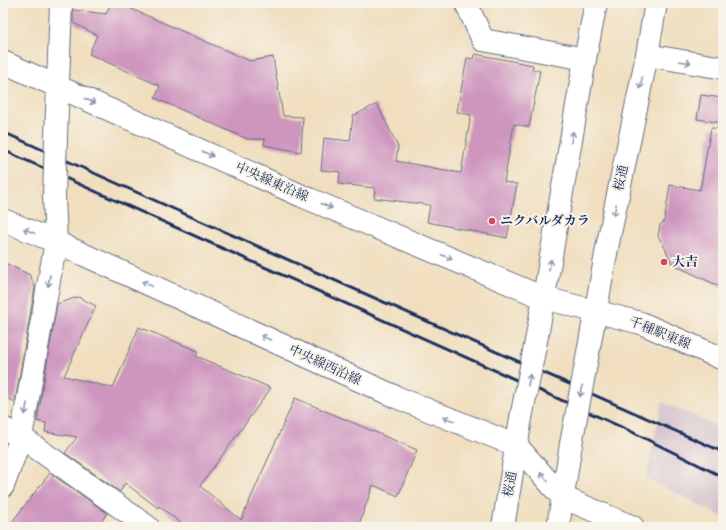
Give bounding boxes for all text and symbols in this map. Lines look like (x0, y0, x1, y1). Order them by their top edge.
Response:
one-way arrow (678, 58, 691, 66)
one-way arrow (637, 76, 645, 89)
one-way arrow (83, 97, 95, 105)
one-way arrow (568, 131, 576, 144)
one-way arrow (202, 151, 214, 158)
street label: 中央線東沿線 (233, 159, 311, 205)
street label: 桜通 (610, 164, 632, 192)
one-way arrow (321, 203, 333, 211)
one-way arrow (610, 203, 618, 216)
place label: ニクバルダカラ (500, 213, 590, 229)
marker: ニクバルダカラ (487, 216, 497, 226)
one-way arrow (23, 227, 35, 234)
one-way arrow (441, 253, 453, 261)
place label: 大吉 (672, 254, 698, 270)
marker: 大吉 (659, 257, 669, 267)
one-way arrow (546, 259, 554, 272)
one-way arrow (45, 274, 53, 287)
one-way arrow (142, 280, 154, 287)
street label: 千種駅東線 (627, 313, 693, 353)
one-way arrow (260, 334, 272, 341)
street label: 中央線西沿線 (286, 341, 364, 389)
one-way arrow (525, 373, 533, 386)
one-way arrow (576, 384, 584, 397)
one-way arrow (22, 402, 30, 415)
one-way arrow (443, 414, 455, 422)
street label: 桜通 (500, 470, 520, 498)
one-way arrow (540, 472, 549, 482)

